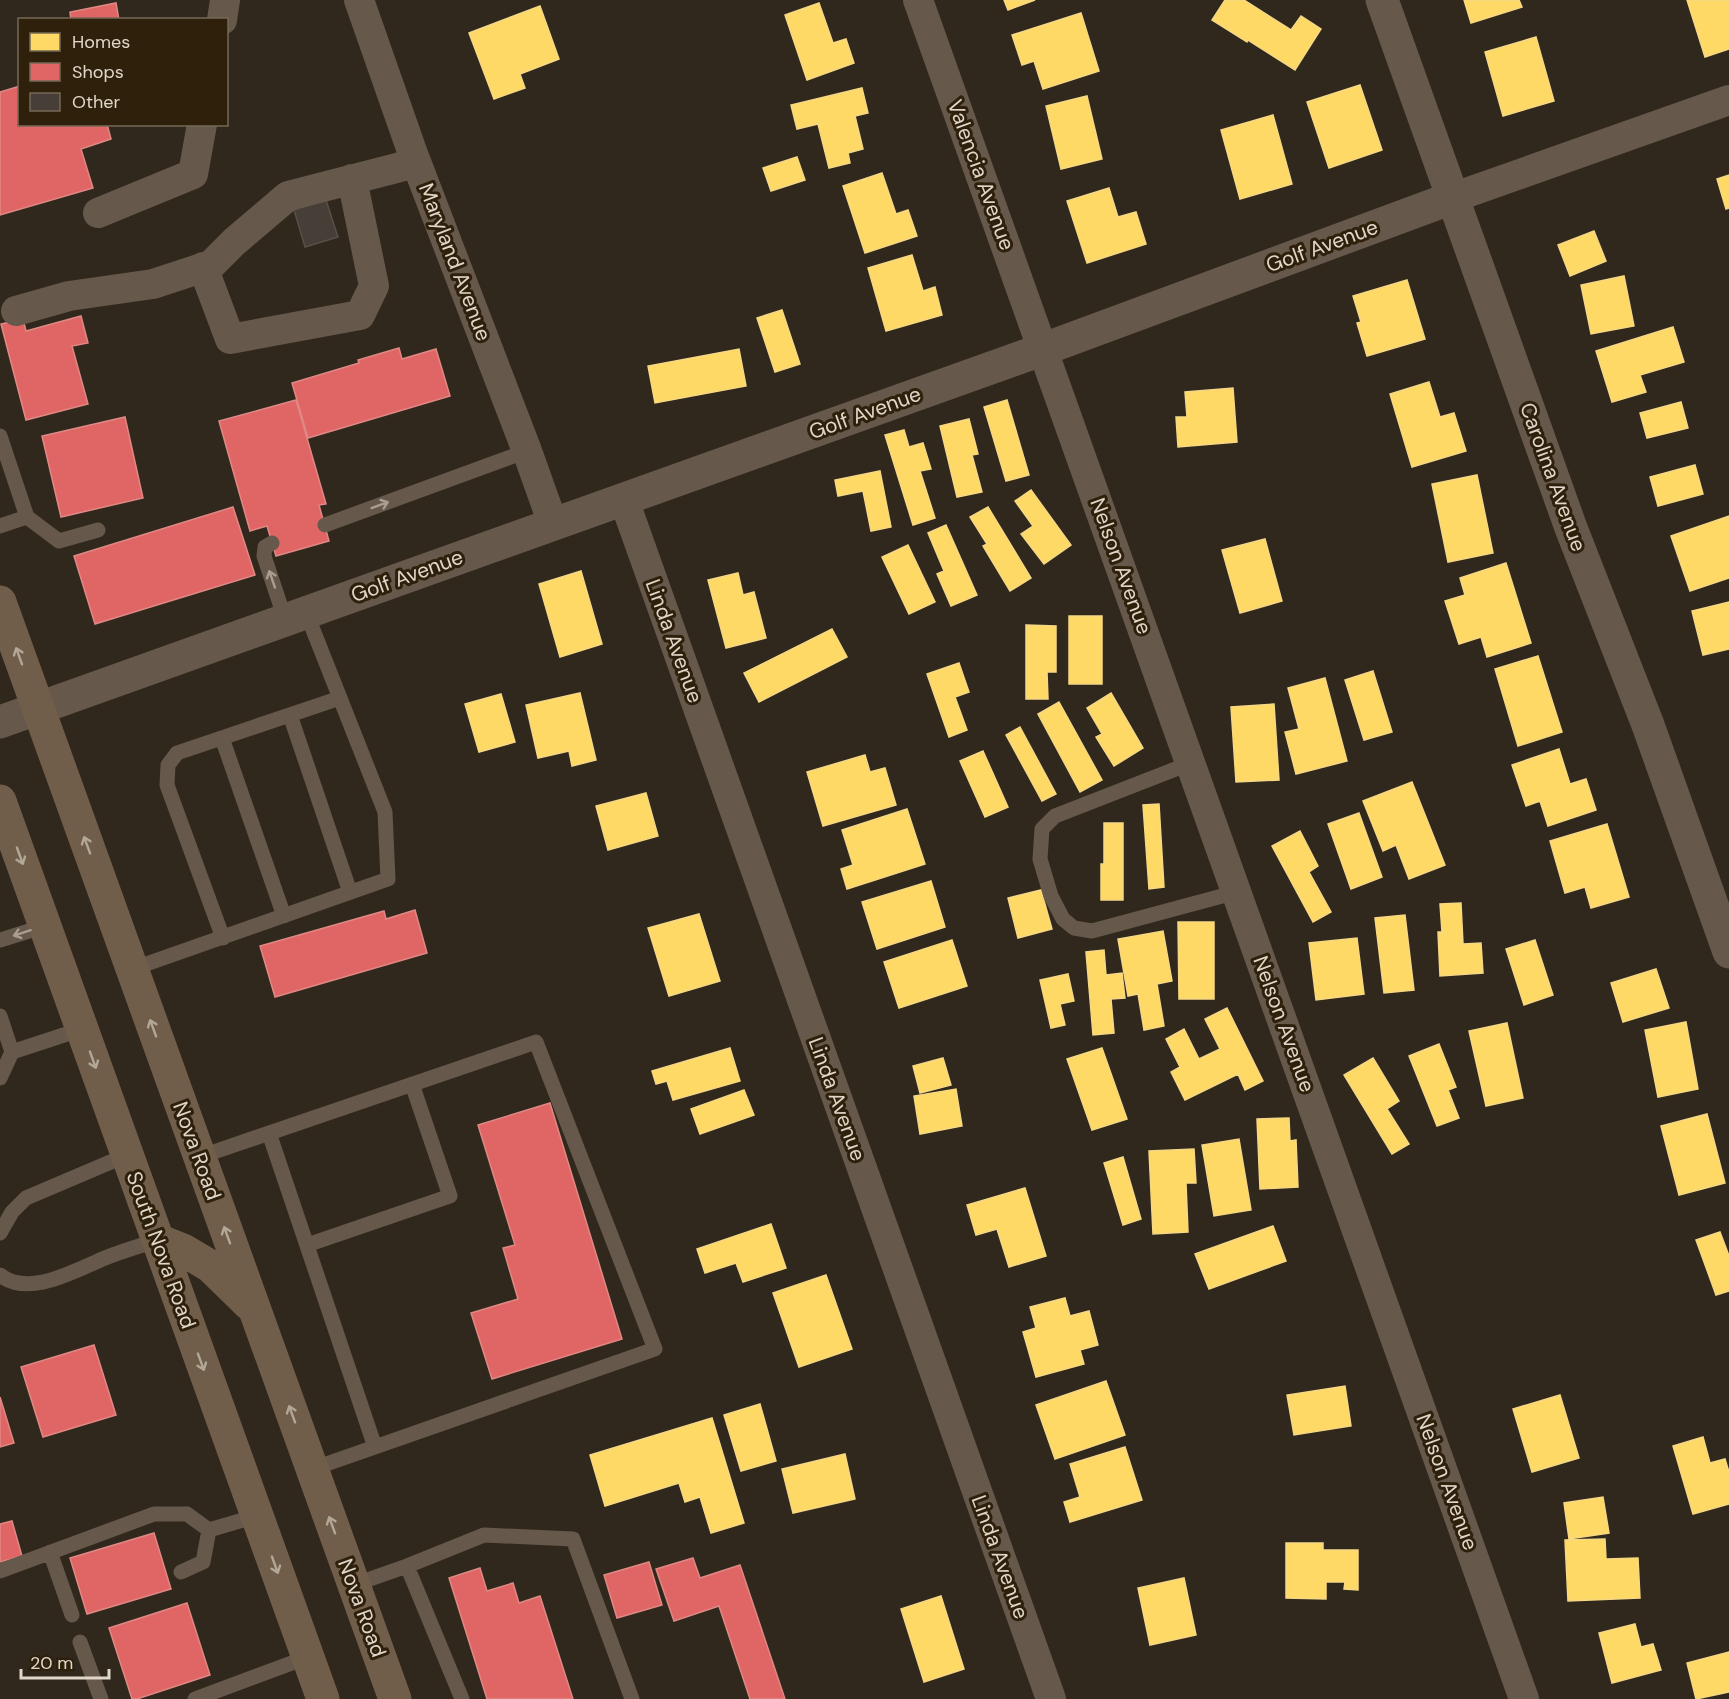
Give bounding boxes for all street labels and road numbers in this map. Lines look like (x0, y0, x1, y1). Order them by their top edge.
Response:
street label: Valencia Avenue (941, 96, 1021, 254)
street label: Maryland Avenue (412, 179, 498, 345)
street label: Golf Avenue (1262, 213, 1382, 279)
street label: Golf Avenue (805, 380, 925, 446)
street label: Carolina Avenue (1513, 399, 1593, 555)
street label: Nelson Avenue (1083, 494, 1159, 638)
street label: Golf Avenue (347, 543, 467, 609)
street label: Linda Avenue (639, 575, 709, 707)
street label: Nelson Avenue (1246, 952, 1322, 1096)
street label: Linda Avenue (802, 1033, 872, 1165)
street label: Nova Road (166, 1098, 228, 1204)
street label: South Nova Road (120, 1167, 202, 1333)
street label: Nelson Avenue (1409, 1410, 1485, 1554)
street label: Linda Avenue (965, 1491, 1035, 1623)
street label: Nova Road (331, 1555, 393, 1661)

